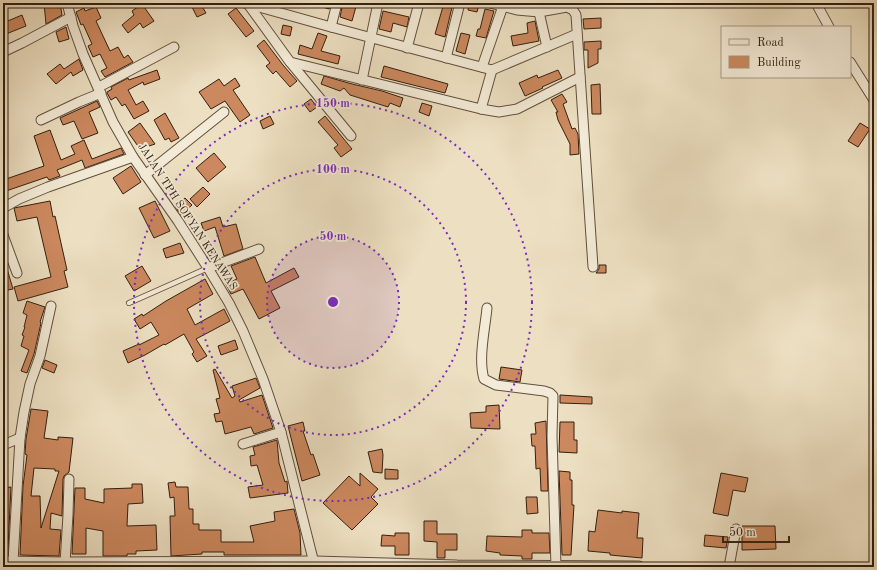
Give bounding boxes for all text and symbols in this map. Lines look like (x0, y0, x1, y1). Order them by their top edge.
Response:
legend (721, 26, 851, 78)
text: Road (757, 37, 784, 49)
text: Building (757, 57, 801, 69)
text: 150 m (316, 97, 350, 110)
street label: JALAN TPH SOFYAN KENAWAS (135, 142, 239, 293)
text: 100 m (316, 164, 350, 176)
text: 50 m (320, 230, 347, 243)
centre of rings (326, 295, 340, 309)
scale bar (723, 518, 789, 544)
text: 50 m (729, 526, 756, 539)

